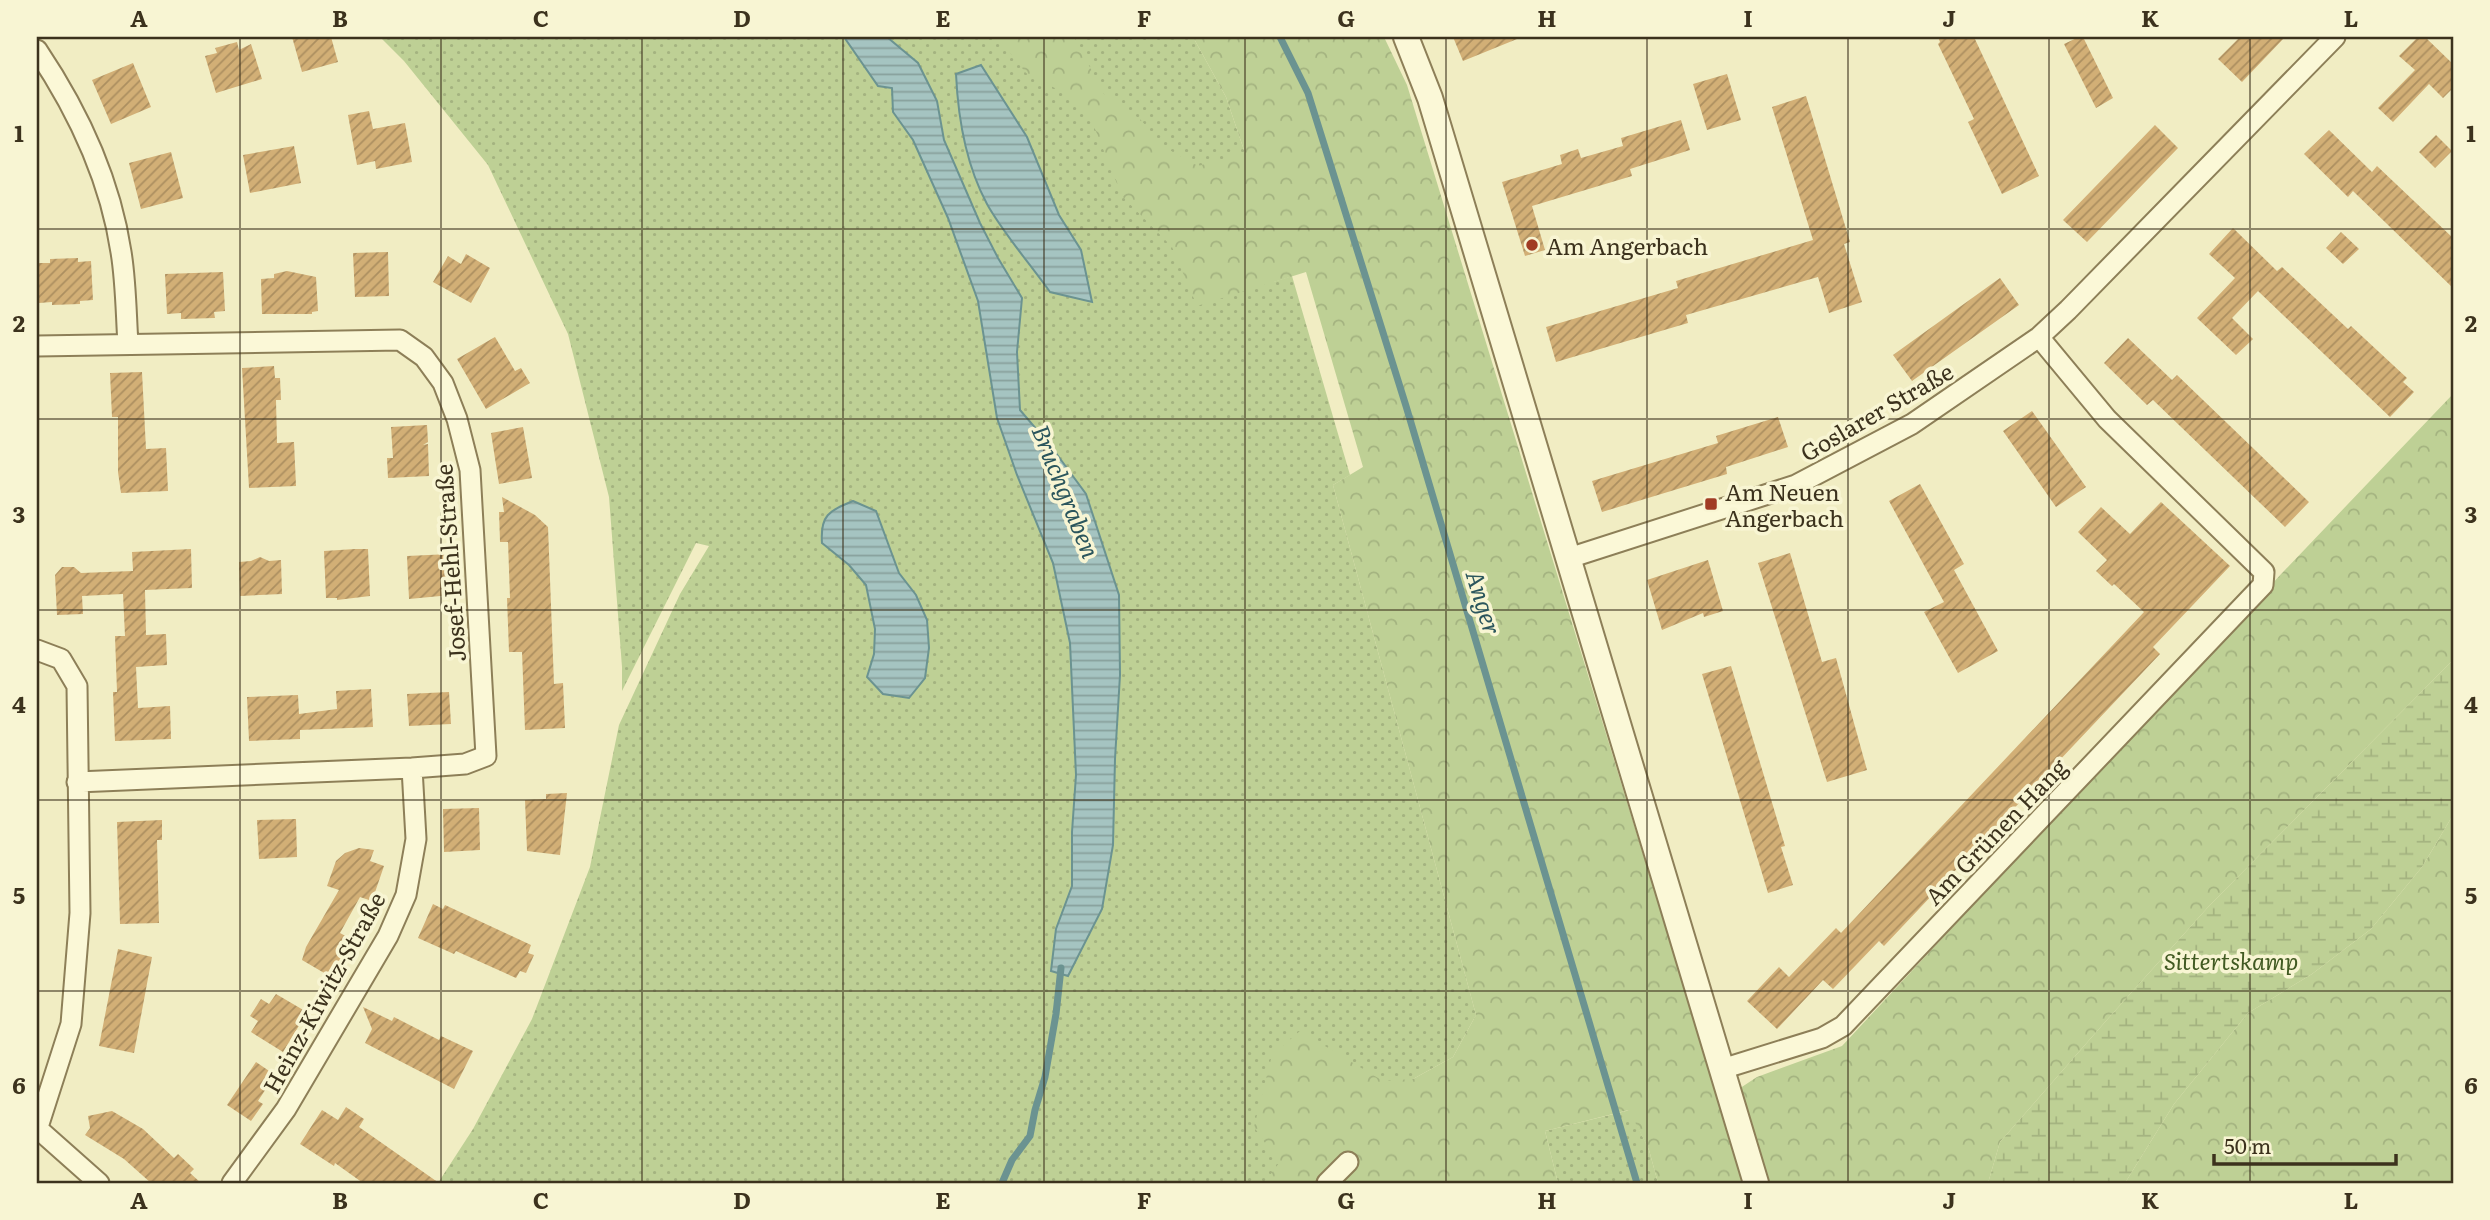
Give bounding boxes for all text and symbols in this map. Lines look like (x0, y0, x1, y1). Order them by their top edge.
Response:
text: A (130, 0, 148, 34)
text: B (332, 0, 348, 34)
text: C (533, 0, 549, 34)
text: D (733, 0, 751, 34)
text: E (935, 0, 951, 34)
text: F (1137, 0, 1152, 34)
text: G (1337, 0, 1355, 34)
text: H (1537, 0, 1557, 34)
text: I (1743, 0, 1753, 34)
text: J (1942, 0, 1956, 34)
text: K (2141, 0, 2159, 34)
text: L (2344, 0, 2358, 34)
text: 1 (14, 115, 24, 149)
text: 1 (2466, 115, 2476, 149)
place label: Am Angerbach (1546, 228, 1708, 262)
marker: Am Angerbach (1524, 237, 1540, 253)
text: 2 (13, 305, 25, 339)
text: 2 (2465, 305, 2477, 339)
street label: Goslarer Straße (1793, 353, 1959, 469)
water label: Bruchgraben (1024, 419, 1110, 563)
street label: Josef-Hehl-Straße (425, 463, 473, 663)
place label: Am Neuen Angerbach (1725, 474, 1844, 534)
text: 3 (13, 496, 25, 530)
marker: Am Neuen Angerbach (1703, 496, 1719, 512)
text: 3 (2465, 496, 2477, 530)
water label: Anger (1459, 565, 1511, 639)
text: 4 (12, 686, 26, 720)
text: 4 (2464, 686, 2478, 720)
street label: Am Grünen Hang (1916, 750, 2074, 912)
text: 5 (13, 877, 25, 911)
text: 5 (2465, 877, 2477, 911)
street label: Heinz-Kiwitz-Straße (253, 885, 393, 1099)
park label: Sittertskamp (2164, 943, 2298, 977)
text: 6 (12, 1067, 26, 1101)
text: 6 (2464, 1067, 2478, 1101)
scale bar (2214, 1122, 2396, 1166)
text: 50 m (2224, 1129, 2271, 1160)
text: A (130, 1182, 148, 1216)
text: B (332, 1182, 348, 1216)
text: C (533, 1182, 549, 1216)
text: D (733, 1182, 751, 1216)
text: E (935, 1182, 951, 1216)
text: F (1137, 1182, 1152, 1216)
text: G (1337, 1182, 1355, 1216)
text: H (1537, 1182, 1557, 1216)
text: I (1743, 1182, 1753, 1216)
text: J (1942, 1182, 1956, 1216)
text: K (2141, 1182, 2159, 1216)
text: L (2344, 1182, 2358, 1216)

